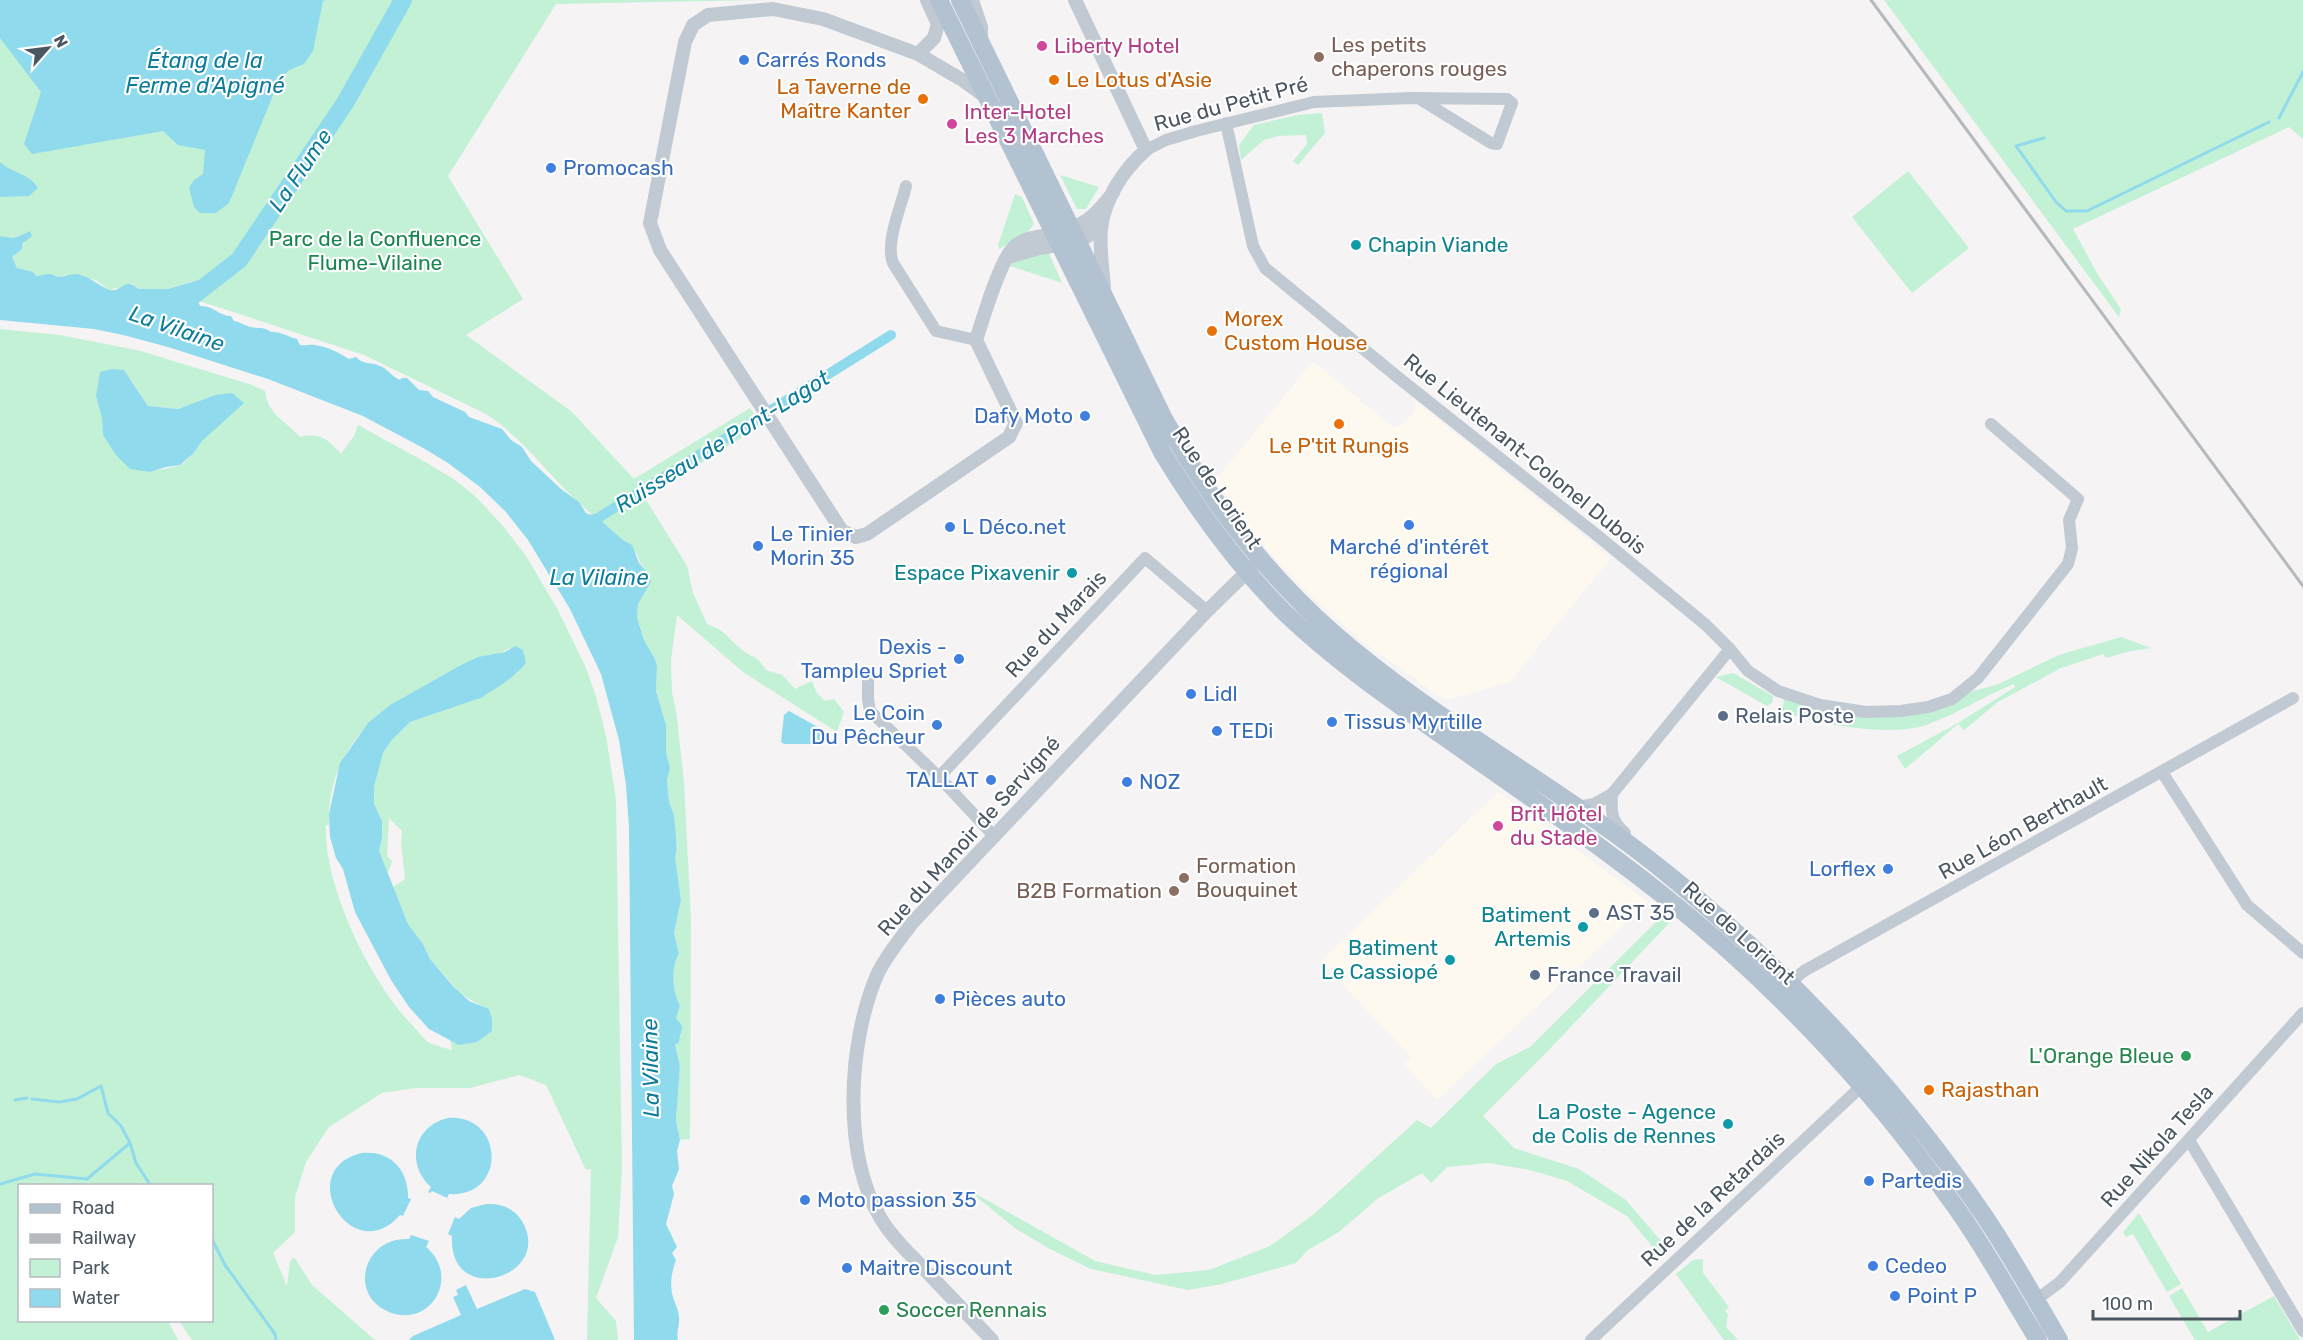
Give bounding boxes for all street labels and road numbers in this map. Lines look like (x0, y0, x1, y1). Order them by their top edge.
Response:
street label: Rue du Petit Pré (1151, 71, 1311, 136)
street label: Rue Lieutenant-Colonel Dubois (1399, 348, 1652, 559)
street label: Rue de Lorient (1167, 422, 1267, 554)
street label: Rue du Marais (1000, 565, 1112, 682)
street label: Rue du Manoir de Servigné (872, 731, 1065, 941)
street label: Rue Léon Berthault (1934, 771, 2111, 884)
street label: Rue de Lorient (1678, 876, 1800, 989)
street label: Rue Nikola Tesla (2095, 1079, 2218, 1212)
street label: Rue de la Retardais (1636, 1126, 1790, 1272)

